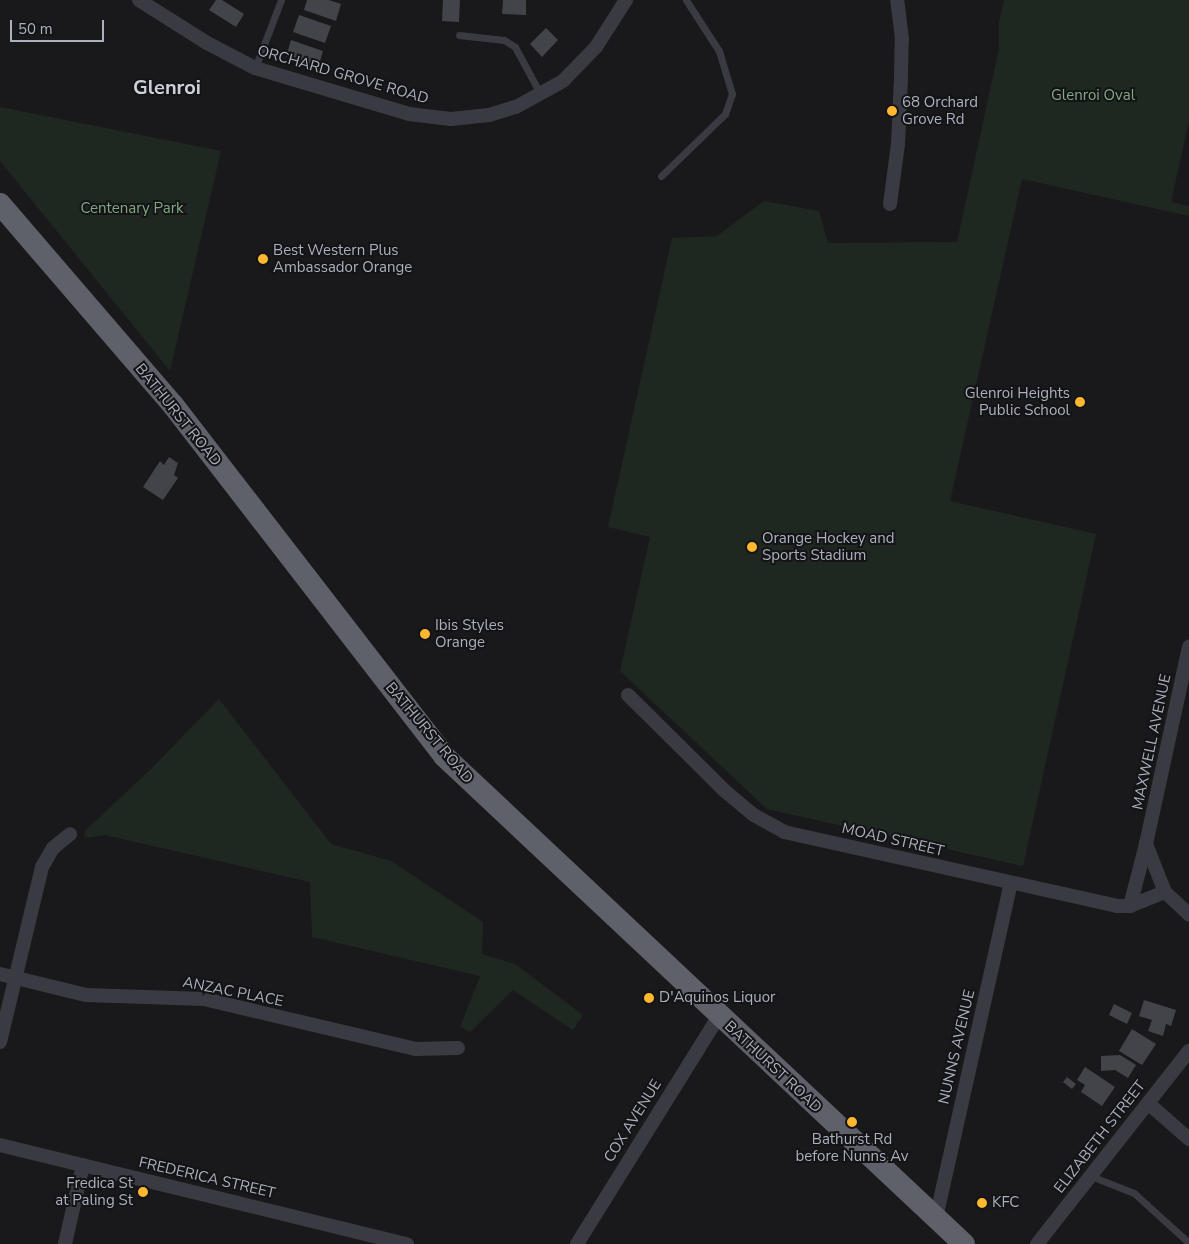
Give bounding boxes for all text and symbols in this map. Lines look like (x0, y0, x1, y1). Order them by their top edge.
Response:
scale bar (12, 10, 106, 42)
text: 50 m (18, 19, 53, 39)
street label: ORCHARD GROVE ROAD (255, 42, 431, 108)
district label: Glenroi (133, 75, 201, 99)
park label: Glenroi Oval (1051, 87, 1135, 105)
place label: 68 Orchard Grove Rd (902, 93, 978, 128)
marker: 68 Orchard Grove Rd (886, 105, 898, 117)
park label: Centenary Park (80, 200, 184, 218)
place label: Best Western Plus Ambassador Orange (273, 241, 412, 276)
marker: Best Western Plus Ambassador Orange (257, 253, 269, 265)
street label: BATHURST ROAD (131, 360, 225, 470)
place label: Glenroi Heights Public School (965, 384, 1070, 419)
marker: Glenroi Heights Public School (1074, 396, 1086, 408)
place label: Orange Hockey and Sports Stadium (762, 529, 895, 564)
marker: Orange Hockey and Sports Stadium (746, 541, 758, 553)
place label: Ibis Styles Orange (435, 616, 504, 651)
marker: Ibis Styles Orange (419, 628, 431, 640)
street label: MAXWELL AVENUE (1129, 672, 1175, 812)
street label: BATHURST ROAD (381, 679, 477, 787)
street label: MOAD STREET (840, 819, 946, 861)
street label: ANZAC PLACE (181, 973, 285, 1011)
street label: NUNNS AVENUE (935, 988, 979, 1106)
place label: D'Aquinos Liquor (659, 989, 775, 1007)
marker: D'Aquinos Liquor (643, 992, 655, 1004)
street label: BATHURST ROAD (721, 1017, 825, 1117)
street label: COX AVENUE (600, 1076, 666, 1166)
street label: ELIZABETH STREET (1051, 1077, 1149, 1197)
marker: Bathurst Rd before Nunns Av (846, 1116, 858, 1128)
place label: Bathurst Rd before Nunns Av (796, 1130, 908, 1165)
street label: FREDERICA STREET (137, 1154, 277, 1202)
place label: Fredica St at Paling St (55, 1174, 133, 1209)
marker: Fredica St at Paling St (137, 1186, 149, 1198)
place label: KFC (992, 1194, 1019, 1212)
marker: KFC (976, 1197, 988, 1209)

